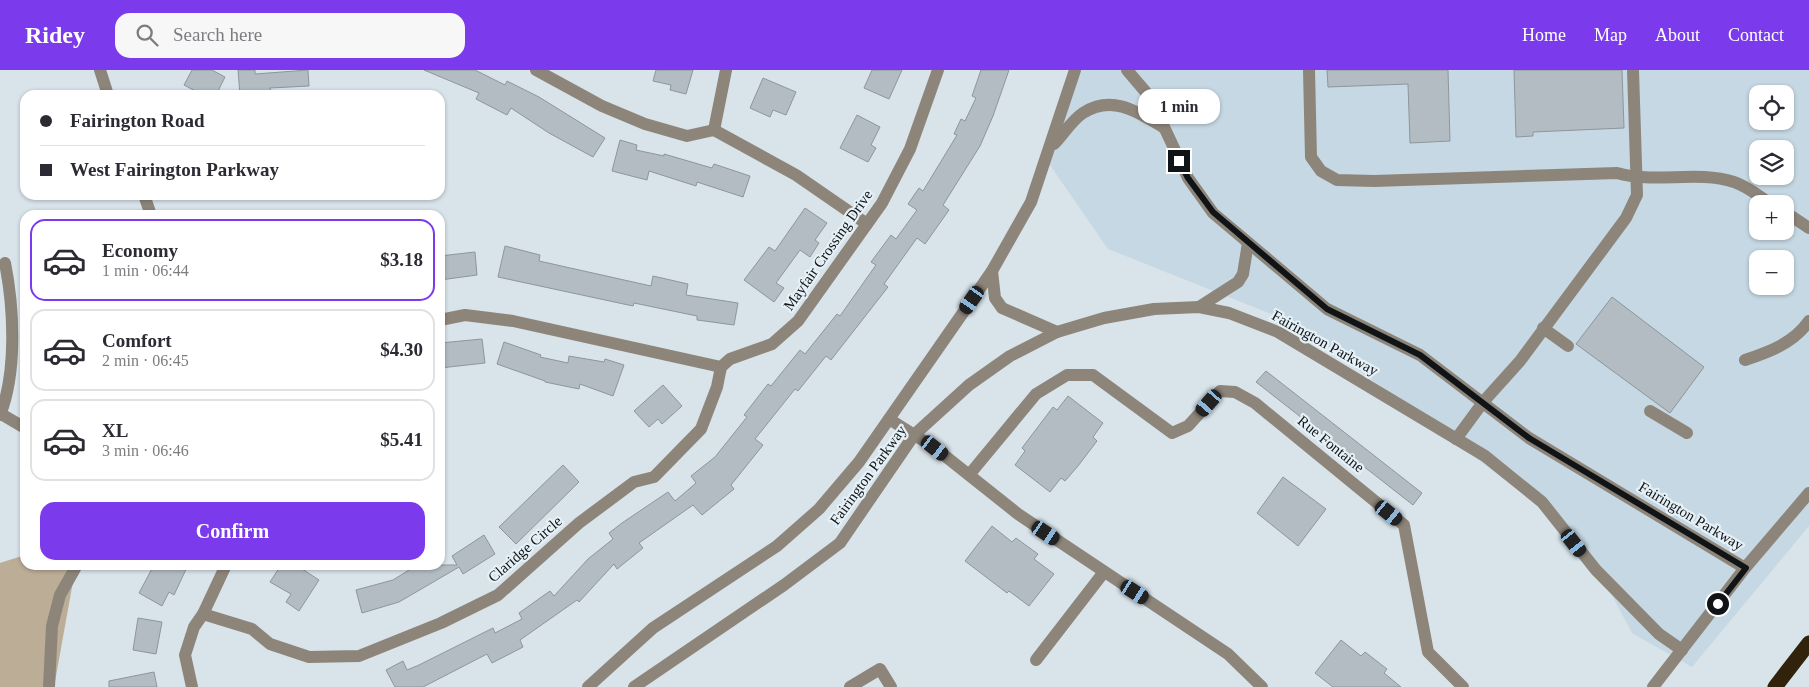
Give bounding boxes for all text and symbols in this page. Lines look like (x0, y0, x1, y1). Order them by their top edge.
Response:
search box (115, 13, 465, 58)
icon: search (133, 21, 161, 49)
text: Ridey (25, 22, 85, 48)
text: Search here (173, 24, 262, 45)
text: Home (1522, 25, 1566, 45)
text: Map (1594, 25, 1627, 45)
text: About (1655, 25, 1700, 45)
text: Contact (1728, 25, 1784, 45)
map controls (1749, 85, 1794, 295)
button: locate (1749, 85, 1794, 130)
callout: 1 min (1138, 88, 1220, 124)
text: 1 min (1160, 98, 1198, 115)
text: Fairington Road (70, 110, 205, 131)
button: layers (1749, 140, 1794, 185)
route end (1168, 150, 1190, 172)
text: West Fairington Parkway (70, 159, 279, 180)
street label: Mayfair Crossing Drive (780, 186, 876, 313)
button: + (1749, 195, 1794, 240)
icon: car (42, 238, 87, 283)
text: Economy (102, 240, 178, 261)
text: $3.18 (380, 249, 423, 270)
button: − (1749, 250, 1794, 295)
text: 1 min · 06:44 (102, 262, 189, 279)
car (957, 283, 986, 317)
street label: Fairington Parkway (1269, 307, 1381, 379)
icon: car (42, 328, 87, 373)
text: Comfort (102, 330, 172, 351)
text: $4.30 (380, 339, 423, 360)
text: 2 min · 06:45 (102, 352, 189, 369)
car (1193, 387, 1224, 419)
street label: Rue Fontaine (1295, 412, 1368, 476)
icon: car (42, 418, 87, 463)
text: XL (102, 420, 128, 441)
street label: Fairington Parkway (827, 422, 910, 528)
text: $5.41 (380, 429, 423, 450)
car (918, 433, 951, 463)
text: 3 min · 06:46 (102, 442, 189, 459)
street label: Fairington Parkway (1636, 479, 1746, 554)
car (1372, 498, 1405, 528)
button: Confirm (40, 502, 425, 560)
street label: Claridge Circle (485, 513, 565, 585)
car (1029, 518, 1062, 548)
car (1558, 527, 1589, 559)
car (1118, 578, 1151, 606)
route start (1707, 593, 1729, 615)

